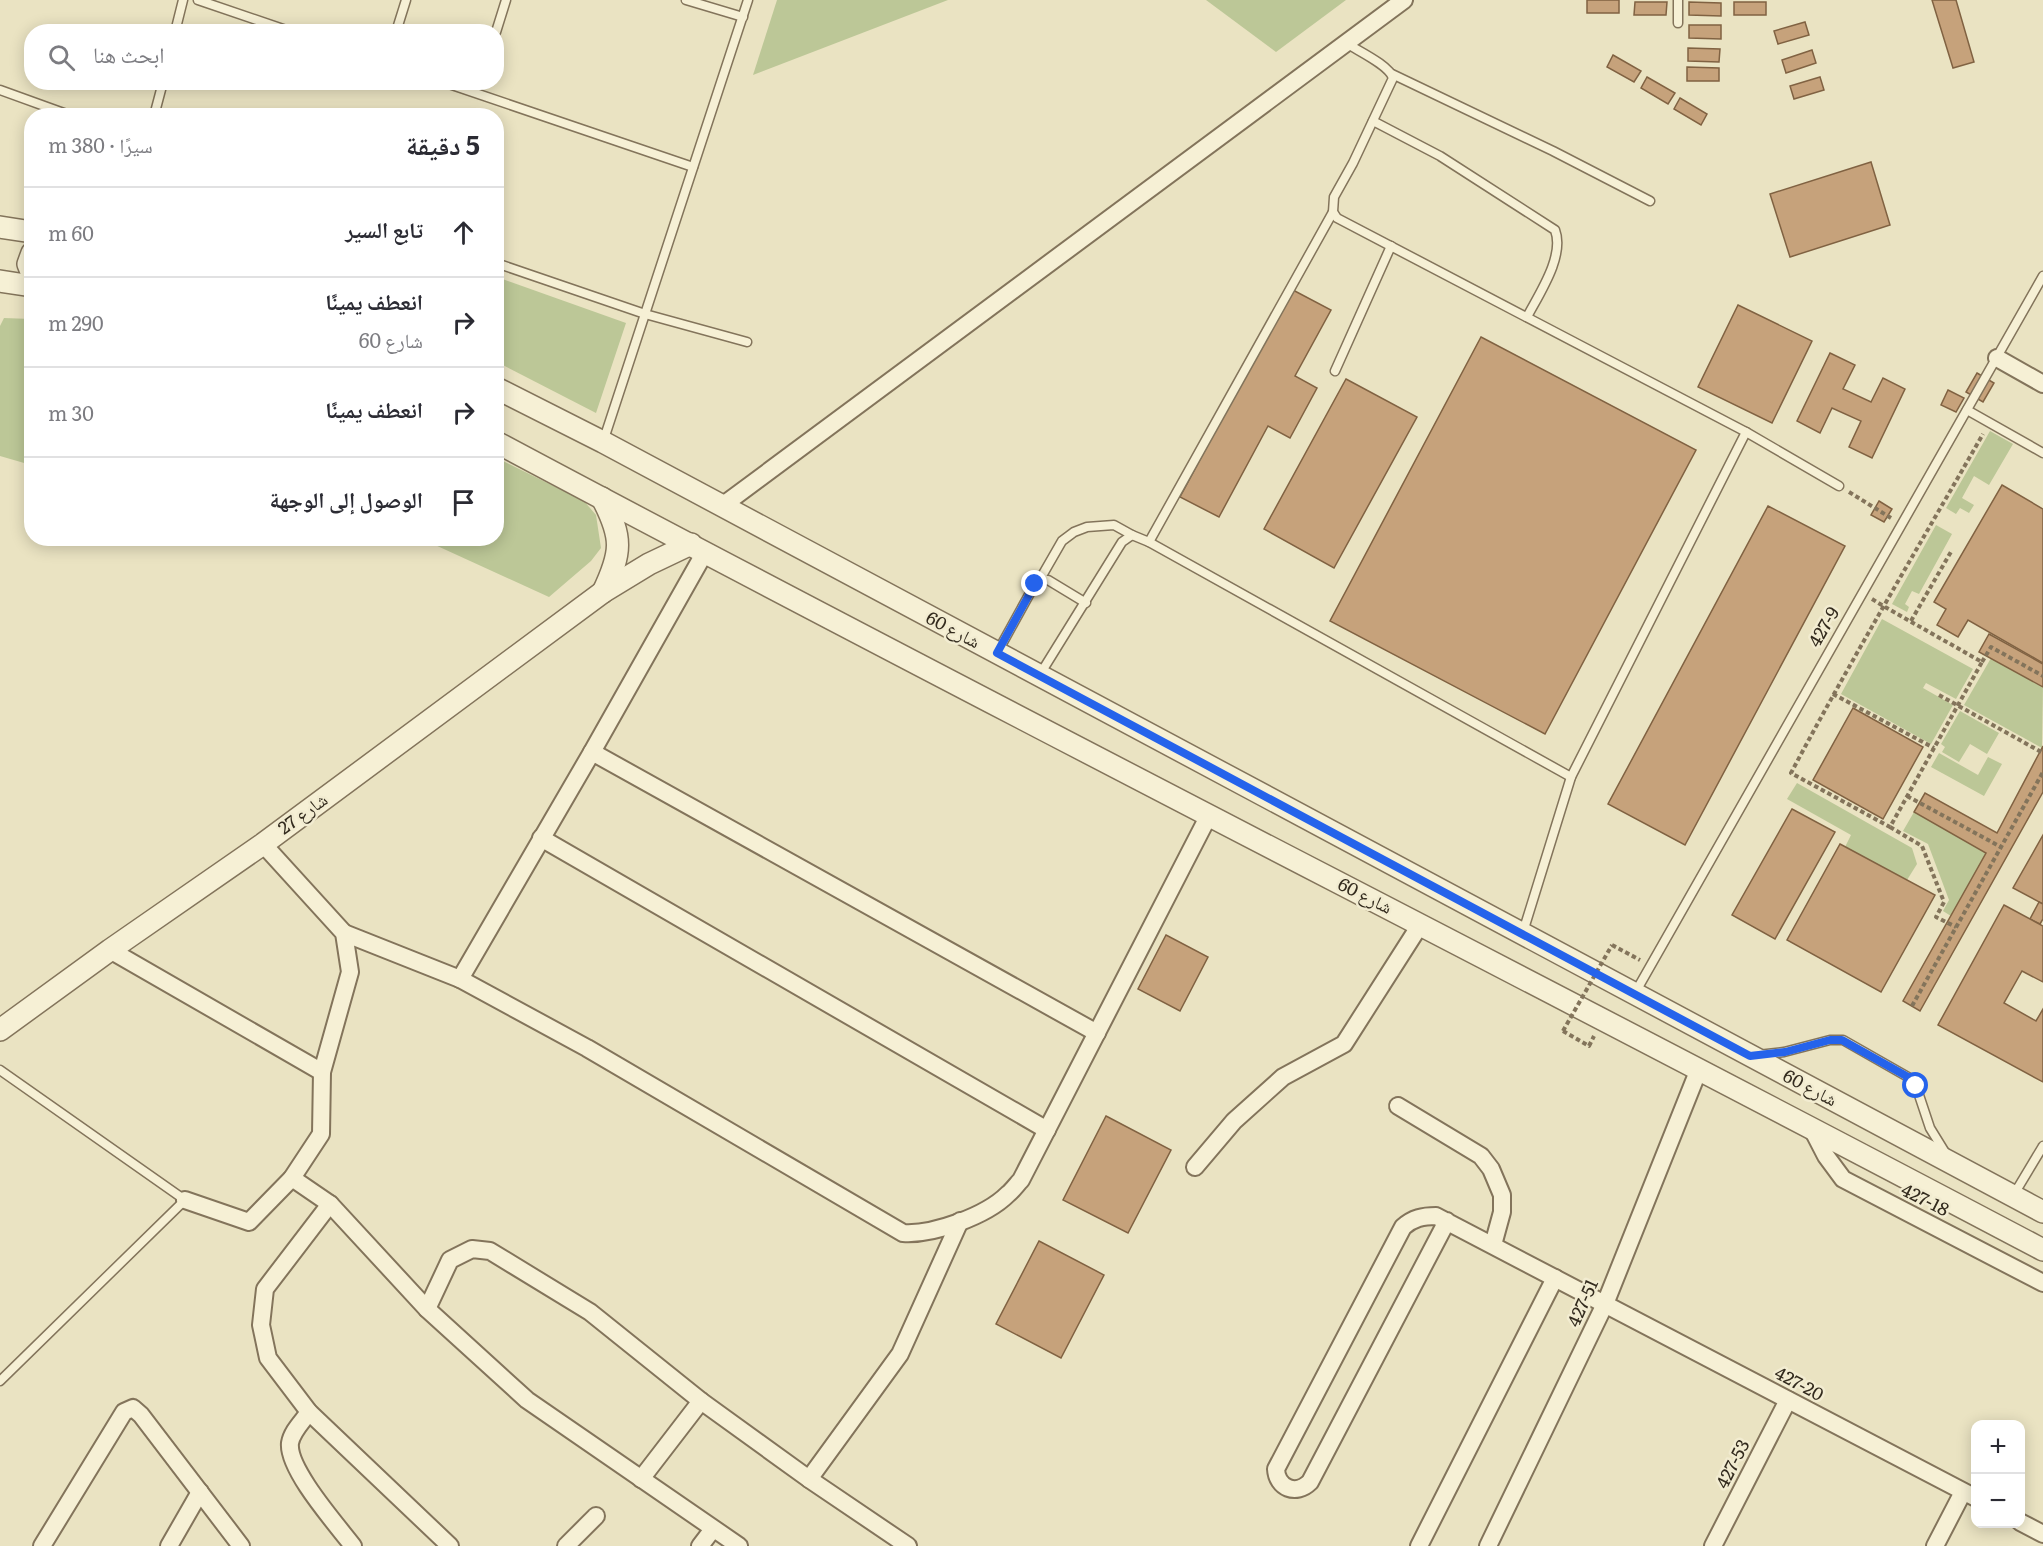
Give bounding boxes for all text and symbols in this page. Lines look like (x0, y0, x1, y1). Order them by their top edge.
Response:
search box (24, 24, 504, 90)
text: ابحث هنا (93, 37, 164, 70)
icon: search (45, 41, 78, 74)
text: 5 دقيقة (406, 124, 480, 163)
text: سيرًا · 380 m (48, 129, 153, 159)
text: تابع السير (345, 212, 423, 245)
icon: ahead (447, 216, 480, 249)
text: 60 m (48, 217, 94, 247)
text: انعطف يمينًا (325, 284, 423, 317)
icon: right (447, 306, 480, 339)
text: 290 m (48, 307, 104, 337)
text: شارع 60 (359, 324, 423, 354)
text: انعطف يمينًا (325, 392, 423, 425)
icon: right (447, 396, 480, 429)
text: 30 m (48, 397, 94, 427)
text: الوصول إلى الوجهة (270, 482, 423, 515)
icon: arrive (447, 486, 480, 519)
route end (1021, 570, 1047, 596)
street label: 427-9 (1800, 601, 1845, 651)
street label: شارع 60 (922, 603, 986, 654)
street label: شارع 27 (272, 785, 333, 840)
street label: شارع 60 (1334, 869, 1398, 920)
street label: شارع 60 (1779, 1061, 1843, 1112)
route start (1902, 1072, 1928, 1098)
street label: 427-18 (1897, 1175, 1954, 1222)
street label: 427-51 (1559, 1274, 1604, 1331)
street label: 427-20 (1770, 1359, 1829, 1407)
map controls (1971, 1420, 2025, 1528)
button: + (1971, 1420, 2025, 1474)
street label: 427-53 (1708, 1434, 1756, 1493)
button: − (1971, 1474, 2025, 1528)

